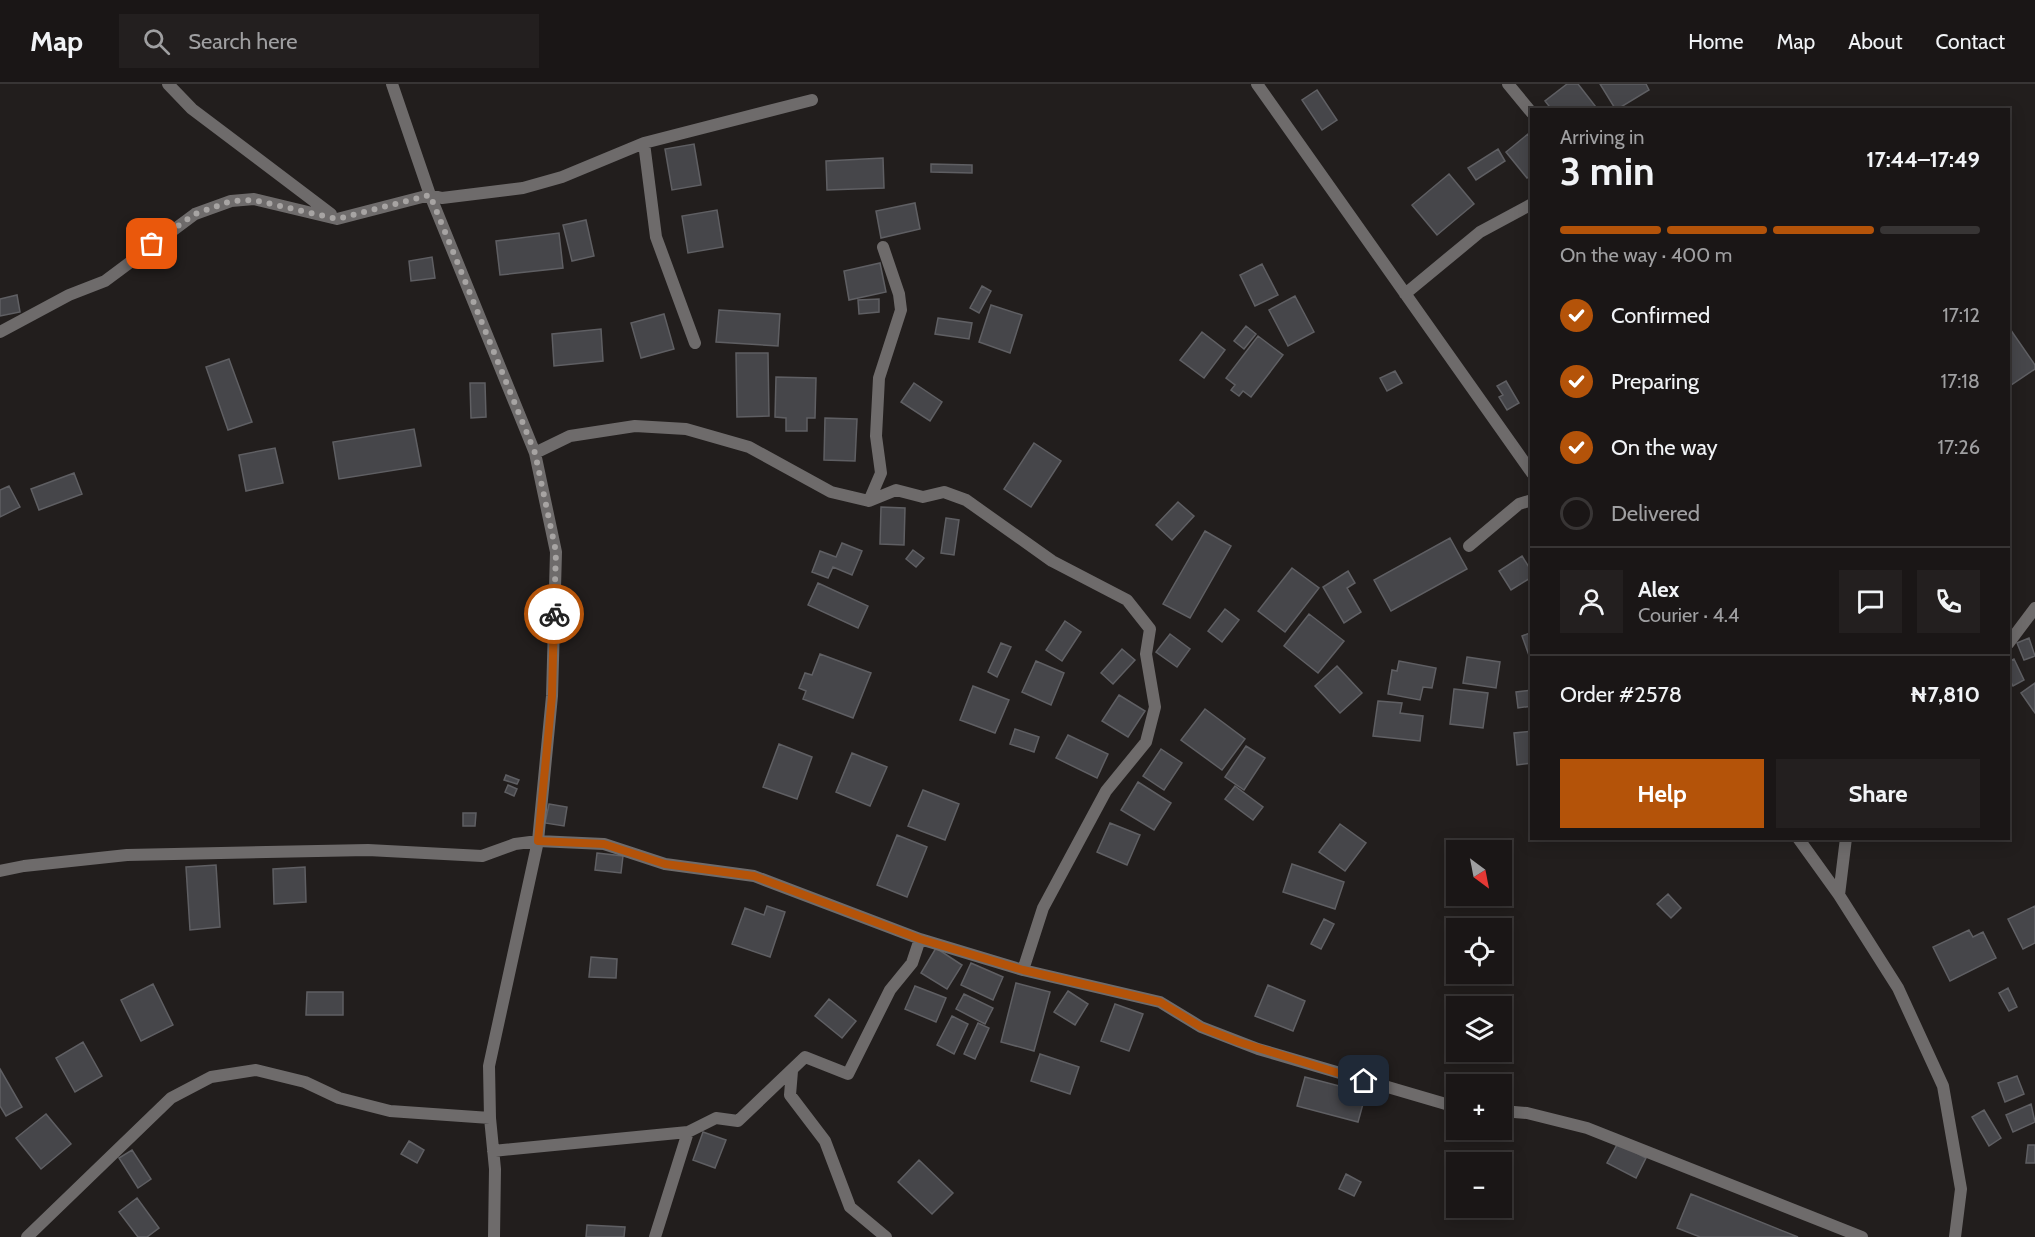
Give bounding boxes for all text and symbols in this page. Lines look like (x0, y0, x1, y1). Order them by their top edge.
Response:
search box (119, 14, 539, 68)
text: Map (30, 24, 83, 58)
icon: search (140, 25, 173, 58)
text: Search here (188, 28, 297, 55)
text: Home (1688, 29, 1744, 54)
text: Map (1777, 29, 1815, 54)
text: About (1848, 29, 1902, 54)
text: Contact (1935, 29, 2005, 54)
text: Arriving in (1560, 125, 1644, 149)
text: 17:44–17:49 (1866, 146, 1980, 173)
text: 3 min (1560, 147, 1655, 195)
pin (126, 218, 177, 269)
icon: bag (135, 227, 168, 260)
text: On the way · 400 m (1560, 243, 1732, 267)
icon: check (1560, 299, 1593, 332)
text: Confirmed (1611, 302, 1710, 329)
text: 17:12 (1942, 303, 1980, 327)
icon: check (1560, 365, 1593, 398)
text: Preparing (1611, 368, 1699, 395)
text: 17:18 (1941, 369, 1980, 393)
icon: check (1560, 431, 1593, 464)
text: On the way (1611, 434, 1718, 461)
text: 17:26 (1937, 435, 1980, 459)
text: Delivered (1611, 500, 1700, 527)
button: person (1560, 570, 1623, 633)
button: chat (1839, 570, 1902, 633)
button: phone (1917, 570, 1980, 633)
text: Alex (1638, 576, 1679, 603)
courier (524, 584, 584, 644)
icon: bike (538, 598, 571, 631)
text: Courier · 4.4 (1638, 603, 1739, 627)
text: Order #2578 (1560, 681, 1682, 708)
text: ₦7,810 (1910, 681, 1980, 708)
button: Help (1560, 759, 1764, 828)
button: Share (1776, 759, 1980, 828)
north arrow (1446, 840, 1512, 906)
map controls (1446, 840, 1512, 1218)
button: locate (1446, 918, 1512, 984)
button: layers (1446, 996, 1512, 1062)
pin (1338, 1055, 1389, 1106)
icon: home (1347, 1064, 1380, 1097)
button: + (1446, 1074, 1512, 1140)
button: − (1446, 1152, 1512, 1218)

